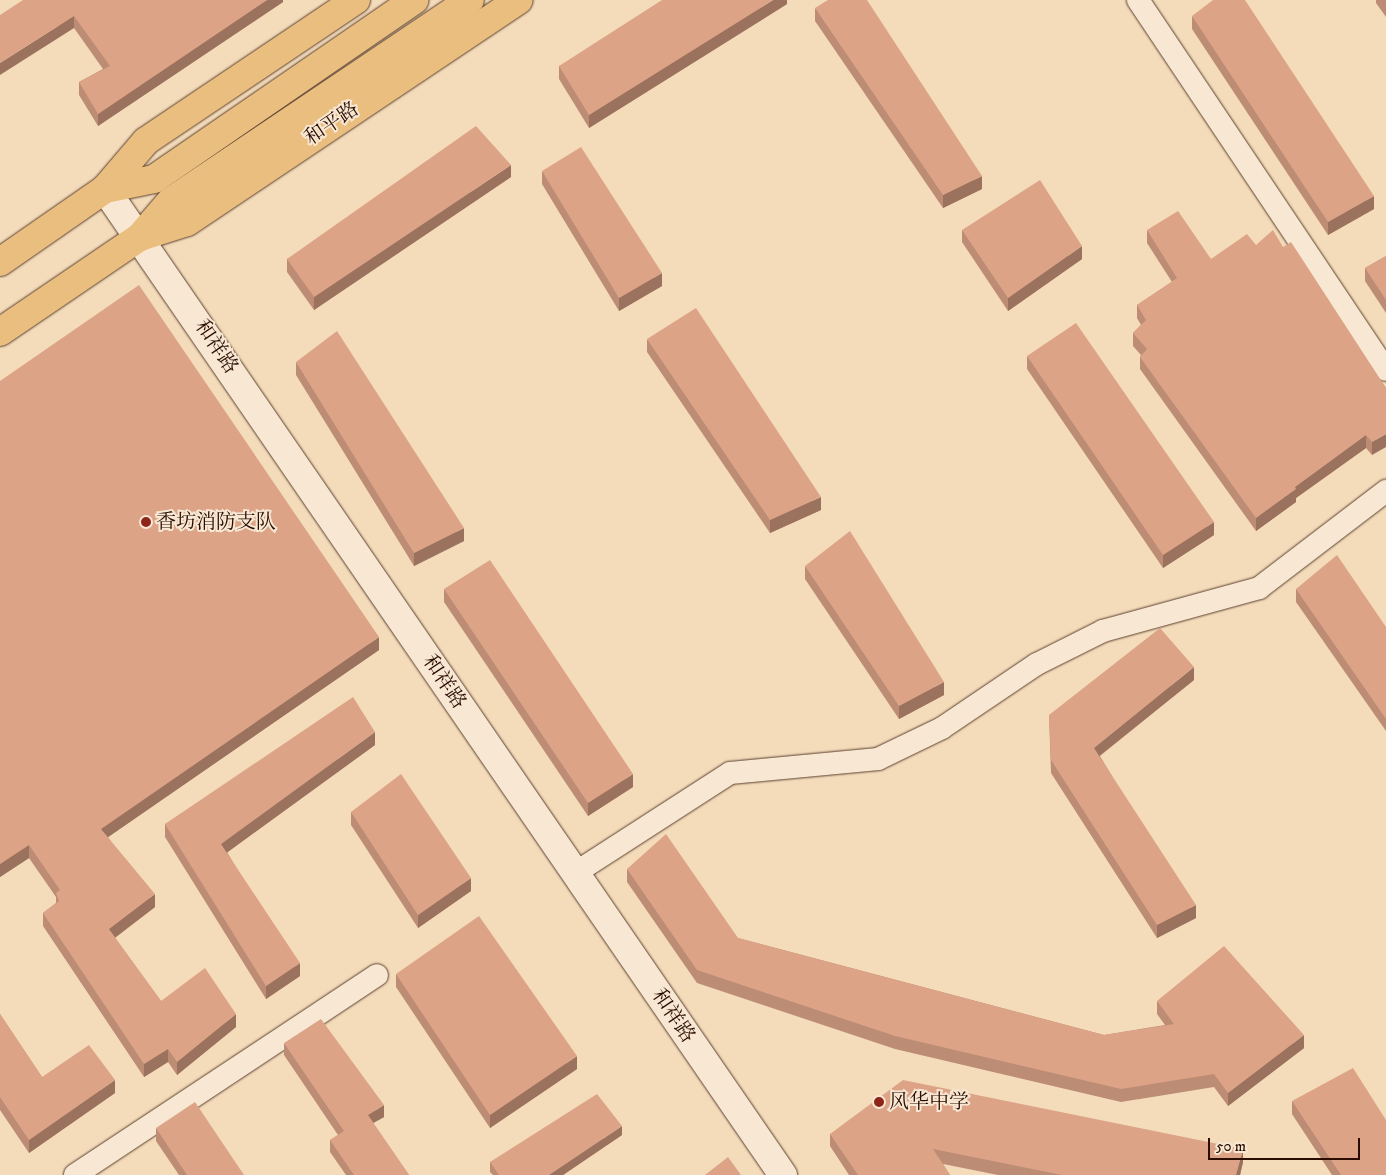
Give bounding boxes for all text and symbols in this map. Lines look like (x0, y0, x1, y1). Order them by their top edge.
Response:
street label: 和平路 (300, 97, 364, 151)
street label: 和祥路 (189, 315, 243, 379)
place label: 香坊消防支队 (156, 510, 276, 534)
marker: 香坊消防支队 (140, 516, 152, 528)
street label: 和祥路 (417, 650, 471, 714)
street label: 和祥路 (646, 984, 700, 1048)
place label: 风华中学 (889, 1090, 969, 1114)
marker: 风华中学 (873, 1096, 885, 1108)
scale bar (1211, 1128, 1364, 1160)
text: 50 m (1216, 1137, 1246, 1156)

